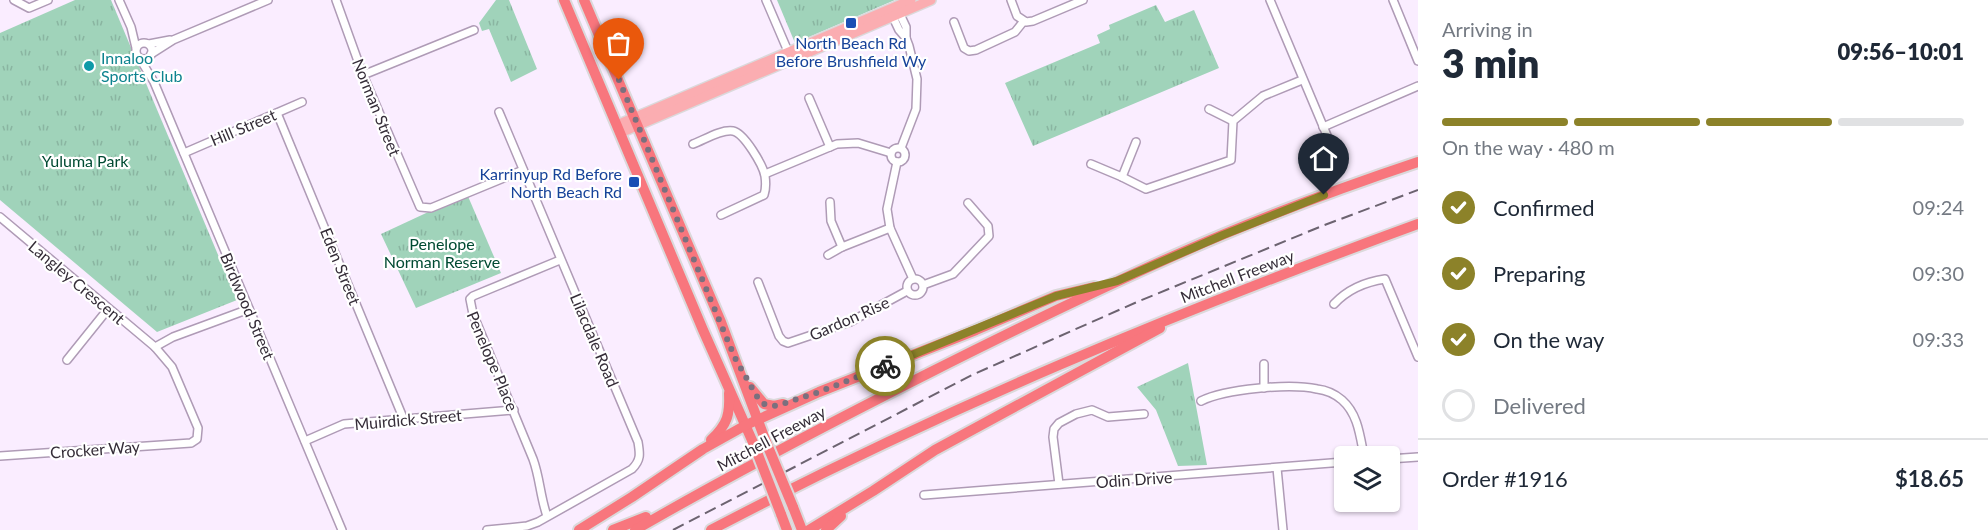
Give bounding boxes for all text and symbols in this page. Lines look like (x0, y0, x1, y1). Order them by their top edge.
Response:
marker: North Beach Rd Before Brushfield Wy (844, 16, 858, 30)
text: Arriving in (1442, 17, 1533, 41)
pin (593, 18, 644, 80)
icon: bag (602, 27, 635, 60)
place label: North Beach Rd Before Brushfield Wy (776, 33, 927, 70)
text: 09:56–10:01 (1838, 38, 1964, 65)
text: 3 min (1442, 40, 1539, 86)
place label: Innaloo Sports Club (101, 48, 183, 85)
street label: Norman Street (349, 56, 405, 159)
marker: Innaloo Sports Club (82, 59, 96, 73)
street label: Hill Street (207, 105, 279, 149)
pin (1298, 133, 1349, 195)
text: On the way · 480 m (1442, 135, 1615, 159)
icon: home (1307, 142, 1340, 175)
park label: Yuluma Park (42, 151, 129, 170)
place label: Karrinyup Rd Before North Beach Rd (479, 164, 622, 201)
marker: Karrinyup Rd Before North Beach Rd (627, 175, 641, 189)
icon: check (1442, 191, 1475, 224)
text: Confirmed (1493, 194, 1595, 221)
text: 09:24 (1913, 195, 1964, 219)
street label: Eden Street (317, 225, 365, 308)
park label: Penelope Norman Reserve (384, 234, 500, 271)
street label: Langley Crescent (25, 236, 129, 328)
street label: Mitchell Freeway (1178, 245, 1297, 306)
street label: Birdwood Street (217, 250, 279, 363)
icon: check (1442, 257, 1475, 290)
text: Preparing (1493, 260, 1585, 287)
text: 09:30 (1913, 261, 1964, 285)
street label: Lilacdale Road (567, 290, 623, 390)
street label: Gardon Rise (806, 292, 892, 344)
street label: Penelope Place (463, 308, 523, 414)
icon: check (1442, 323, 1475, 356)
text: On the way (1493, 326, 1604, 353)
text: 09:33 (1913, 327, 1964, 351)
courier (855, 336, 915, 396)
icon: bike (869, 350, 902, 383)
text: Delivered (1493, 392, 1586, 419)
street label: Mitchell Freeway (714, 401, 829, 475)
street label: Muirdick Street (353, 405, 463, 433)
street label: Crocker Way (49, 436, 141, 462)
map controls (1334, 446, 1400, 512)
button: layers (1334, 446, 1400, 512)
text: Order #1916 (1442, 465, 1568, 492)
text: $18.65 (1895, 465, 1964, 492)
street label: Odin Drive (1095, 467, 1173, 491)

